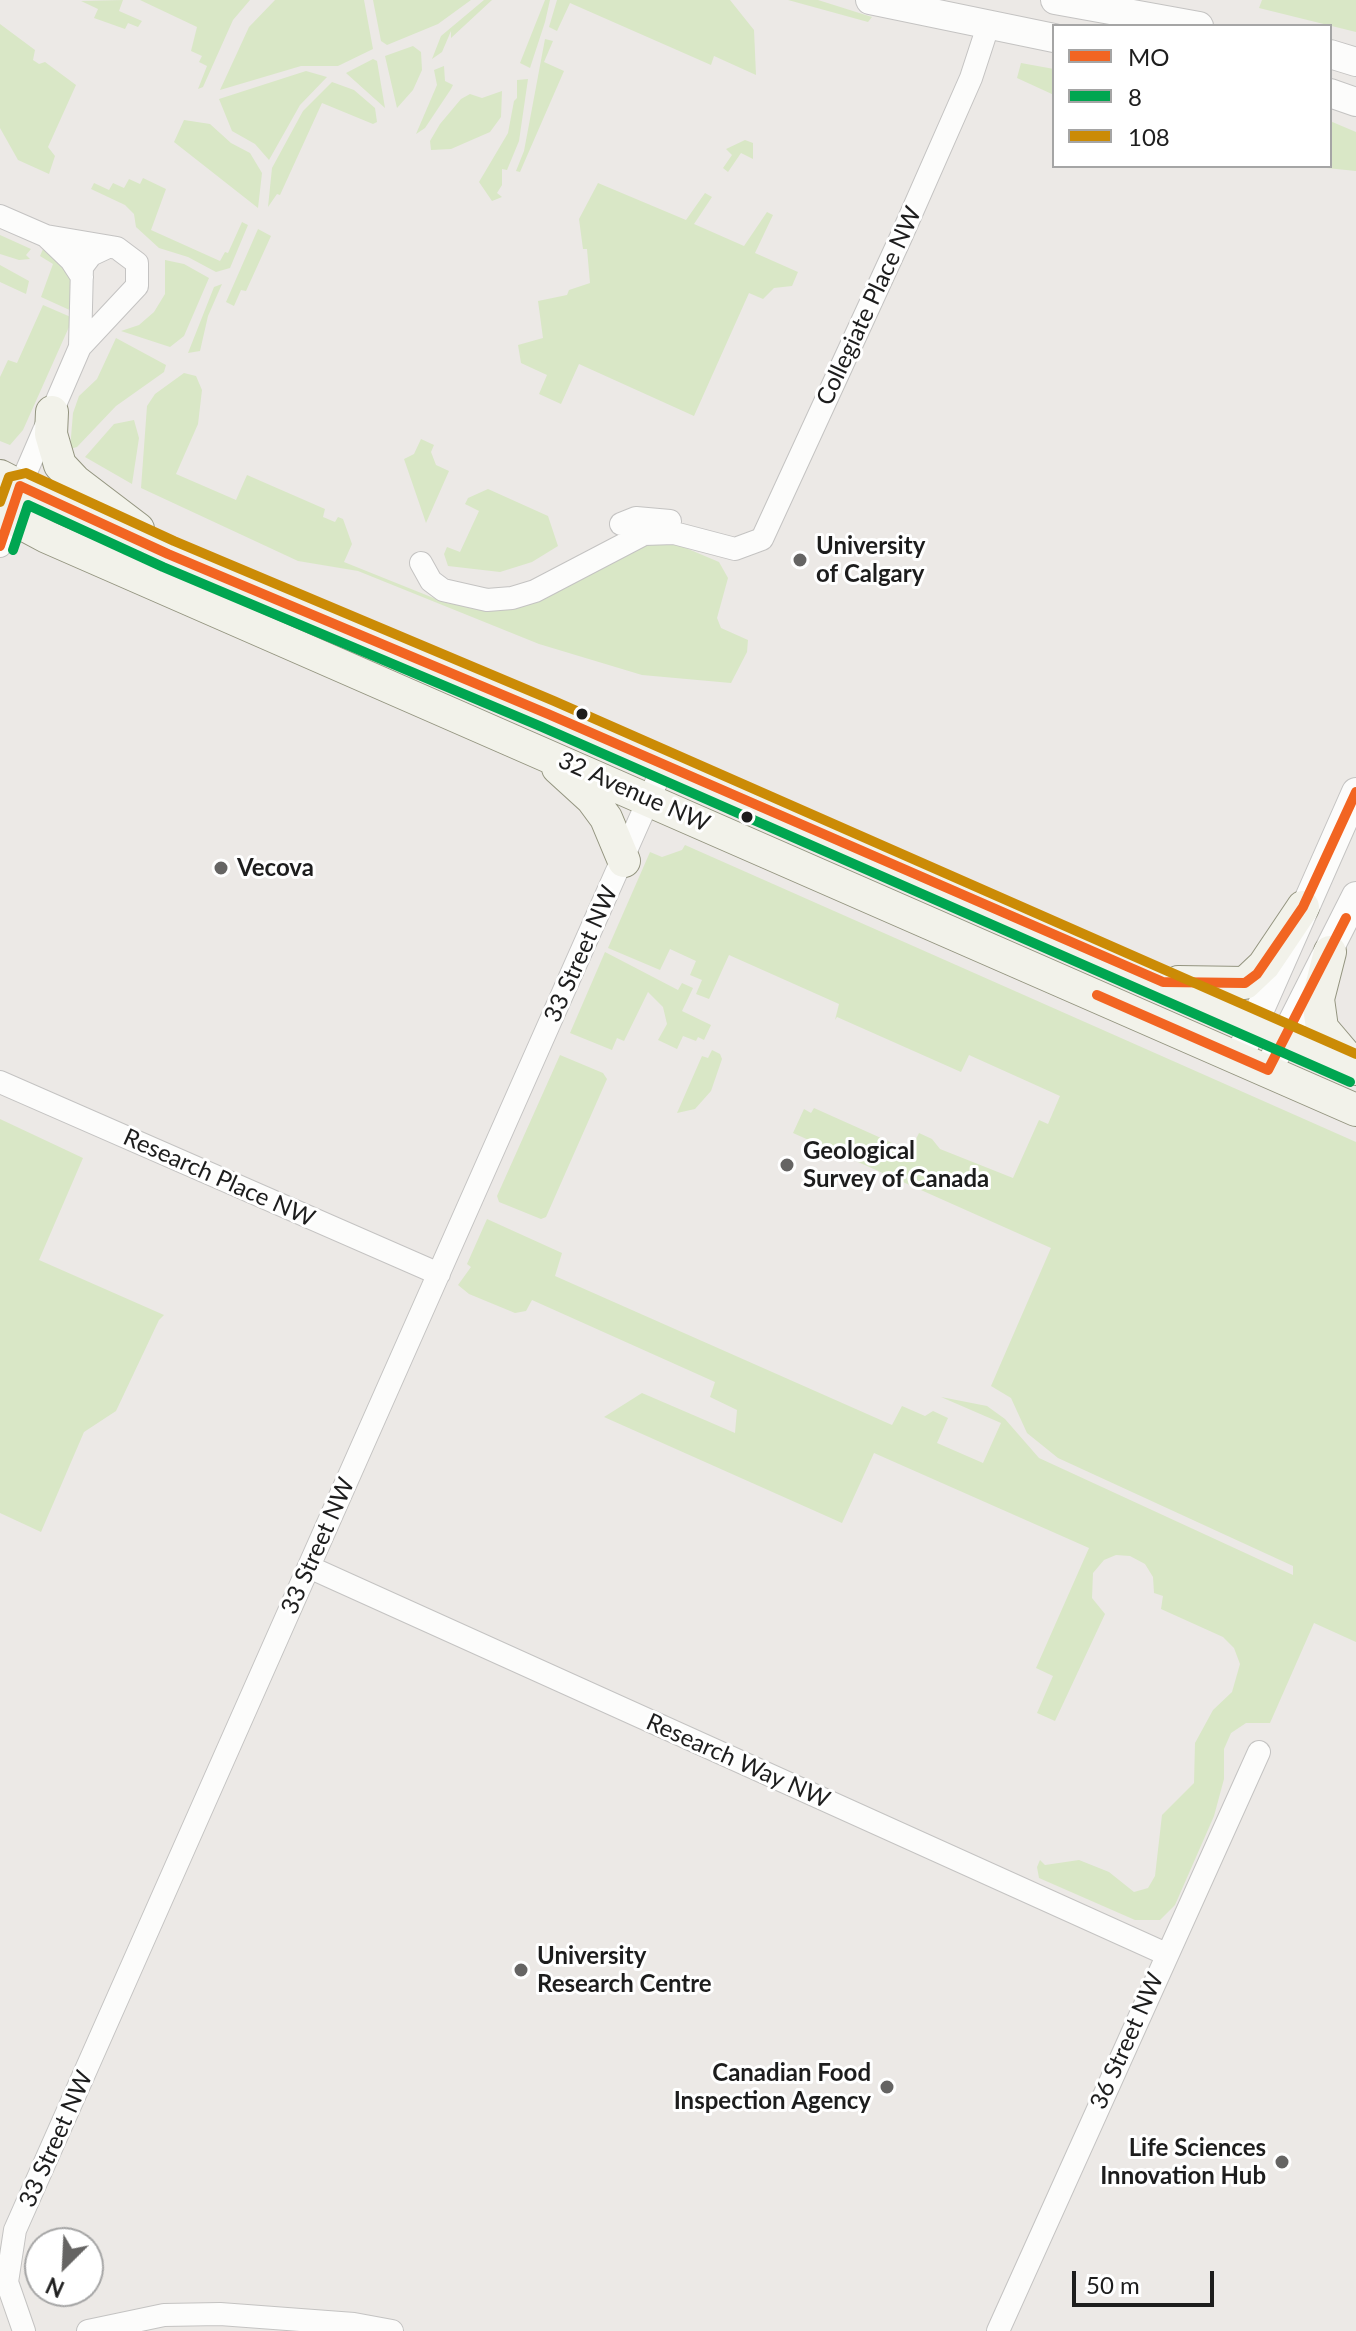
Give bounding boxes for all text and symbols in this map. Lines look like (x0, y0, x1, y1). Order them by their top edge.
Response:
legend (1052, 24, 1332, 168)
text: MO (1128, 42, 1170, 71)
text: 8 (1128, 82, 1142, 111)
text: 108 (1128, 122, 1170, 151)
street label: Collegiate Place NW (810, 202, 928, 410)
place label: University of Calgary (816, 532, 925, 588)
marker: University of Calgary (791, 551, 809, 569)
unlabelled marker (574, 706, 590, 722)
street label: 32 Avenue NW (554, 746, 714, 838)
unlabelled marker (739, 809, 755, 825)
place label: Vecova (237, 854, 314, 882)
marker: Vecova (212, 859, 230, 877)
street label: 33 Street NW (538, 881, 624, 1027)
street label: Research Place NW (119, 1123, 319, 1233)
place label: Geological Survey of Canada (803, 1137, 989, 1193)
marker: Geological Survey of Canada (778, 1156, 796, 1174)
street label: 33 Street NW (275, 1473, 361, 1619)
street label: Research Way NW (642, 1708, 834, 1814)
place label: University Research Centre (537, 1942, 712, 1998)
marker: University Research Centre (512, 1961, 530, 1979)
street label: 36 Street NW (1084, 1968, 1170, 2114)
place label: Canadian Food Inspection Agency (674, 2059, 871, 2115)
street label: 33 Street NW (13, 2066, 99, 2212)
marker: Canadian Food Inspection Agency (878, 2078, 896, 2096)
place label: Life Sciences Innovation Hub (1100, 2134, 1266, 2190)
marker: Life Sciences Innovation Hub (1273, 2153, 1291, 2171)
north arrow (24, 2227, 104, 2307)
scale bar (1076, 2255, 1218, 2305)
text: 50 m (1086, 2270, 1140, 2299)
text: N (42, 2272, 68, 2303)

